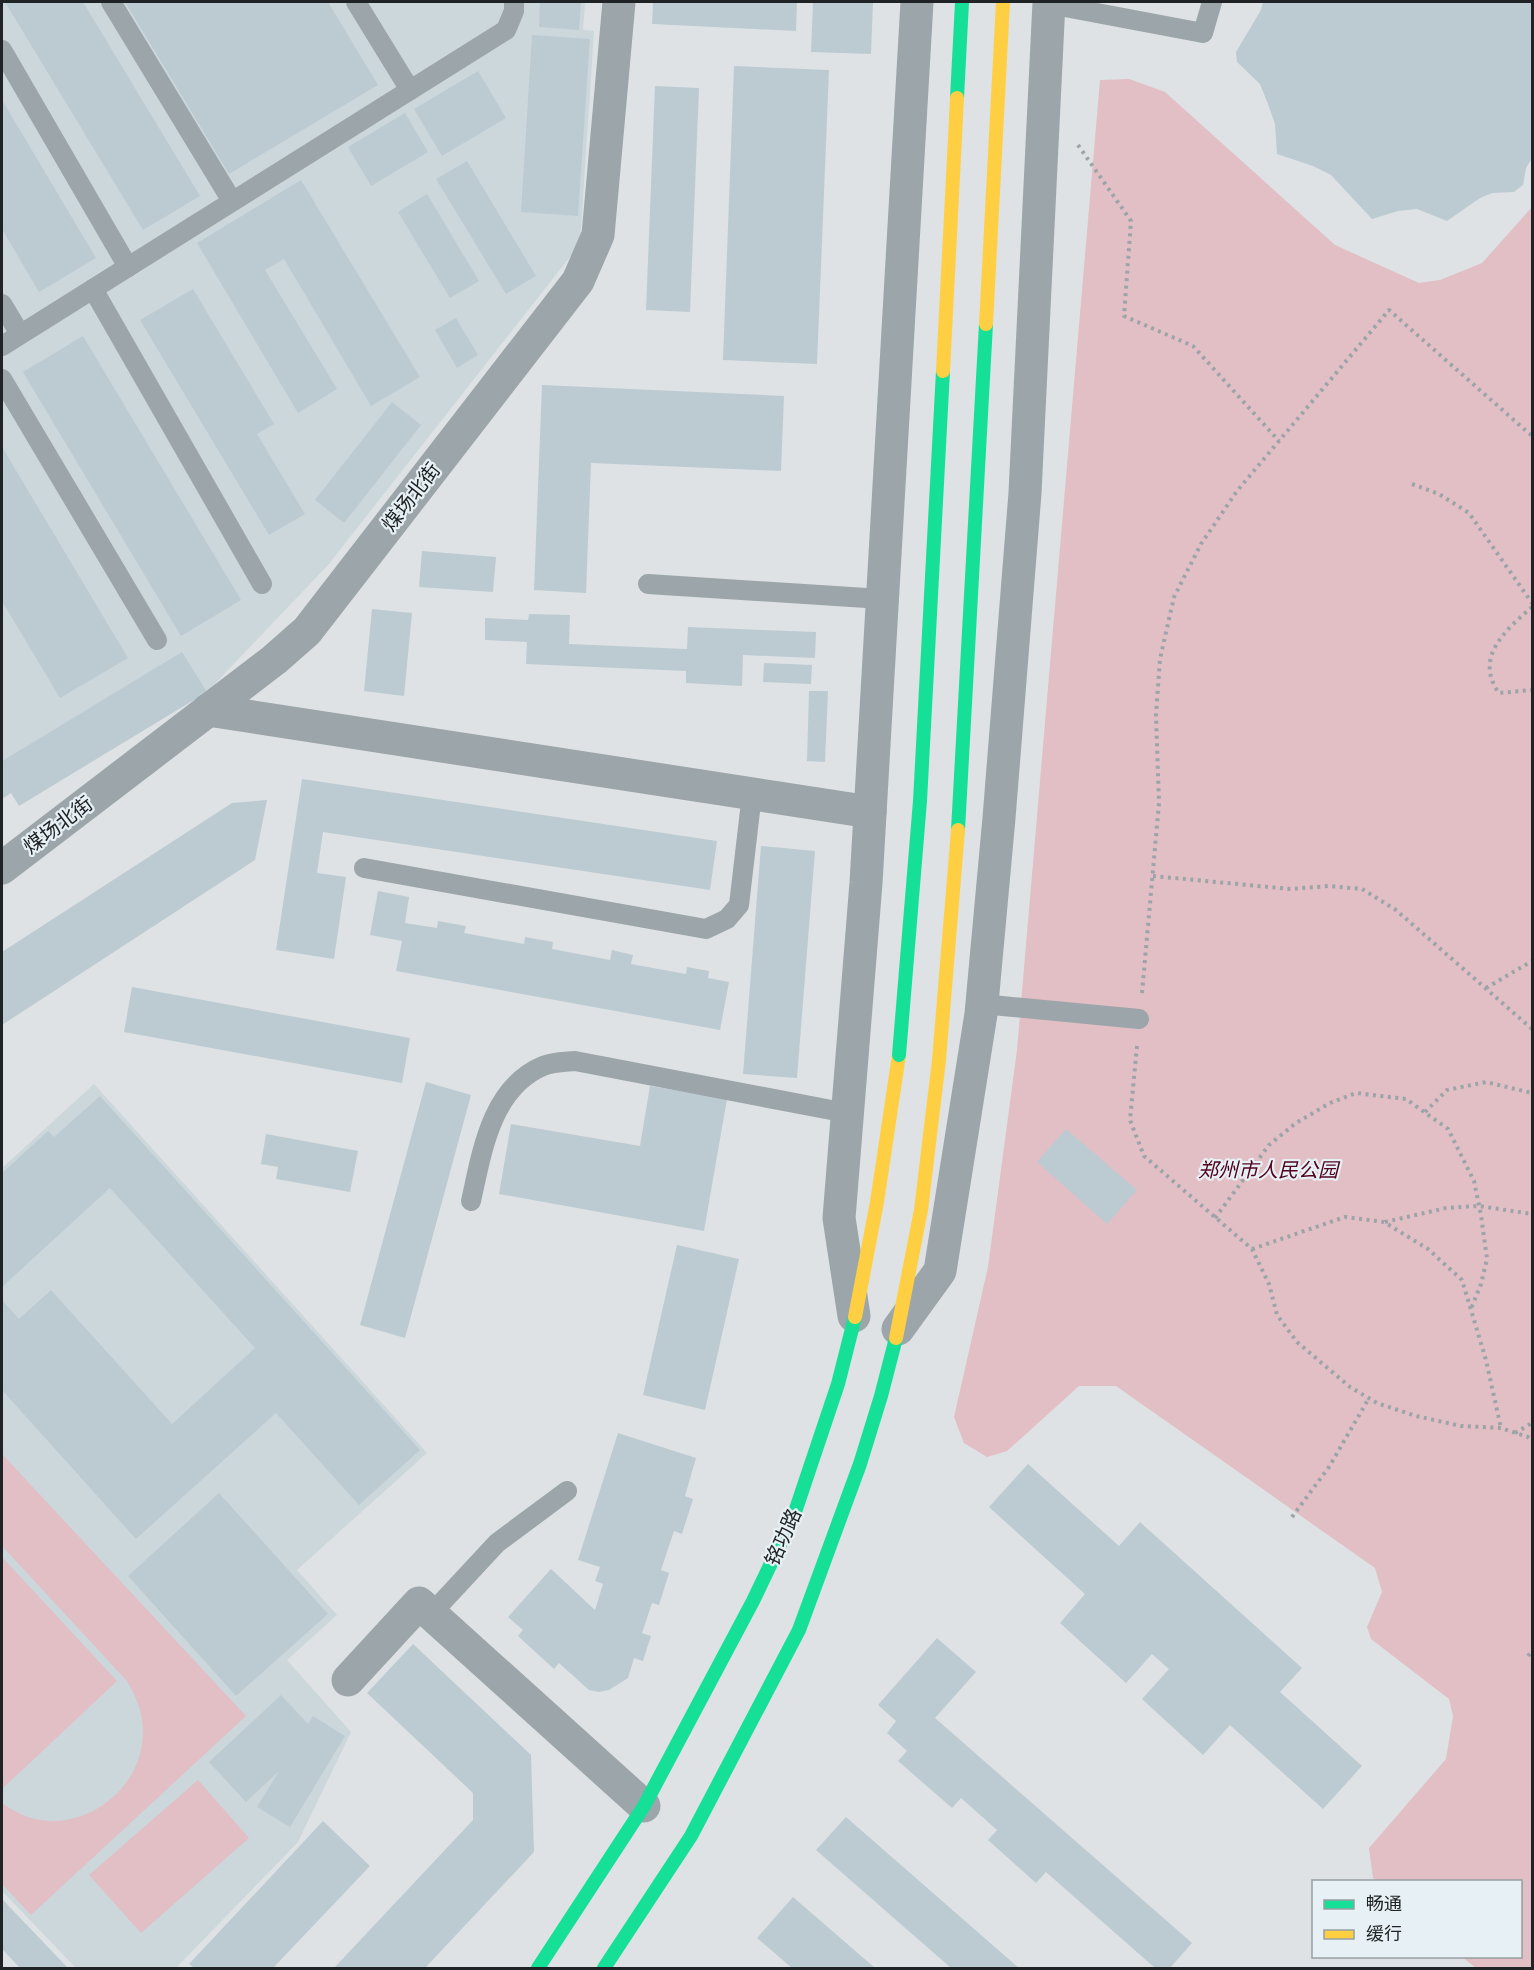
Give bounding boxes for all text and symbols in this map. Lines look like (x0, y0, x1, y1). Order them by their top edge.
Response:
street label: 煤场北街 (377, 458, 445, 536)
street label: 煤场北街 (19, 791, 97, 859)
park label: 郑州市人民公园 (1198, 1158, 1341, 1182)
street label: 铭功路 (760, 1505, 806, 1569)
legend (1312, 1880, 1522, 1958)
text: 畅通 (1366, 1893, 1402, 1915)
text: 缓行 (1366, 1923, 1402, 1945)

